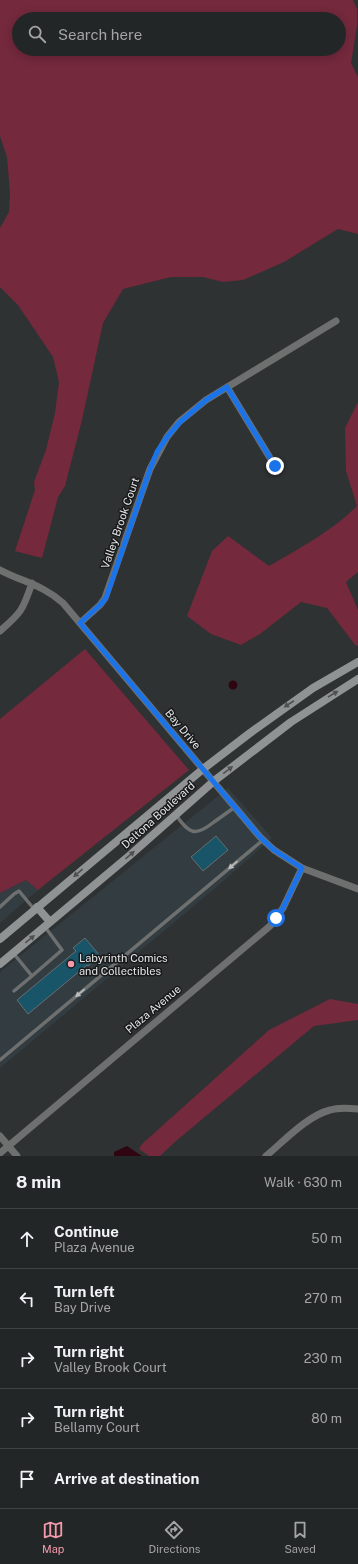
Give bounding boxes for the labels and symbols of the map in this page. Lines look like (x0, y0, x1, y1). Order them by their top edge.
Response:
route end (266, 457, 284, 475)
street label: Valley Brook Court (99, 476, 141, 570)
one-way arrow (327, 691, 339, 698)
one-way arrow (283, 701, 295, 708)
street label: Bay Drive (163, 707, 203, 751)
one-way arrow (222, 766, 233, 774)
street label: Deltona Boulevard (119, 779, 197, 851)
one-way arrow (124, 851, 135, 860)
one-way arrow (228, 860, 238, 869)
one-way arrow (73, 868, 84, 877)
route start (267, 909, 285, 927)
one-way arrow (25, 934, 35, 943)
place label: Labyrinth Comics and Collectibles (79, 952, 168, 977)
marker: Labyrinth Comics and Collectibles (66, 959, 76, 969)
street label: Plaza Avenue (123, 982, 183, 1036)
one-way arrow (74, 989, 85, 998)

